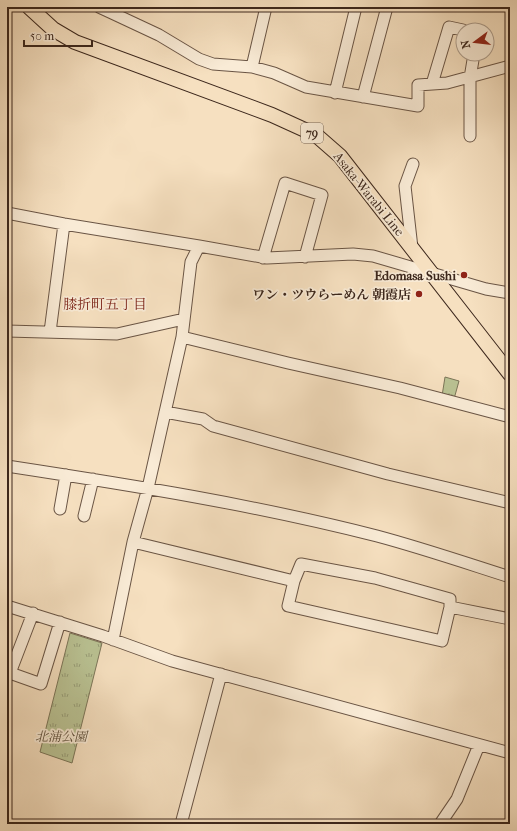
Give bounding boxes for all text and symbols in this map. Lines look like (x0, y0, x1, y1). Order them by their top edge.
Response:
scale bar (24, 22, 92, 48)
north arrow (455, 22, 495, 62)
text: 50 m (30, 29, 54, 43)
text: N (458, 38, 473, 50)
road number: 79 (301, 123, 323, 143)
street label: Asaka-Warabi Line (330, 148, 408, 239)
place label: Edomasa Sushi (374, 268, 456, 283)
marker: Edomasa Sushi (459, 270, 469, 280)
place label: ワン・ツウらーめん 朝霞店 (252, 287, 411, 302)
marker: ワン・ツウらーめん 朝霞店 (414, 289, 424, 299)
district label: 膝折町五丁目 (63, 296, 147, 313)
park label: 北浦公園 (35, 729, 89, 744)

